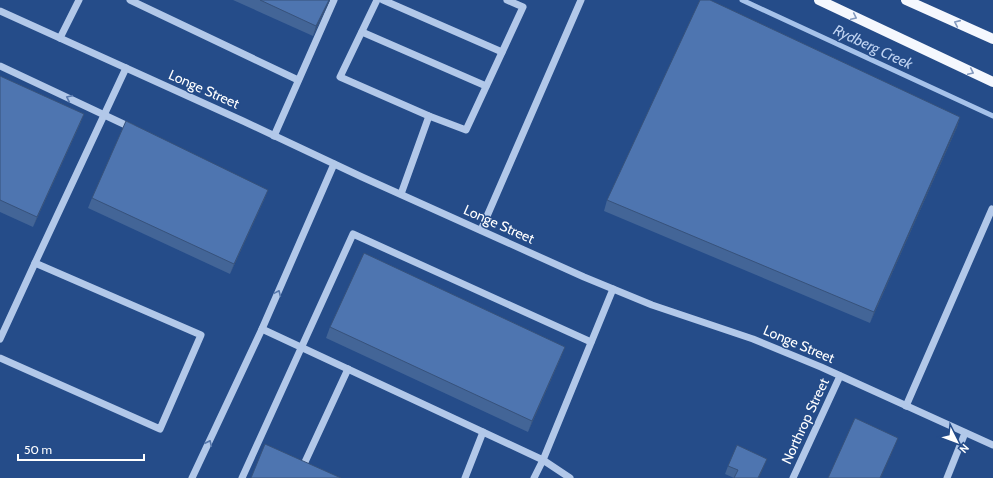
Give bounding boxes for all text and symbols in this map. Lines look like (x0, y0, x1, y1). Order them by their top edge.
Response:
one-way arrow (849, 12, 857, 20)
one-way arrow (954, 20, 962, 28)
water label: Rydberg Creek (831, 21, 916, 73)
street label: Longe Street (166, 65, 242, 113)
one-way arrow (967, 67, 975, 75)
one-way arrow (65, 95, 73, 103)
street label: Longe Street (461, 200, 537, 248)
one-way arrow (273, 290, 281, 297)
street label: Longe Street (761, 321, 838, 367)
street label: Northrop Street (777, 375, 833, 467)
north arrow (937, 422, 977, 462)
scale bar (18, 436, 144, 462)
one-way arrow (204, 439, 212, 447)
text: N (957, 441, 972, 456)
text: 50 m (24, 442, 52, 457)

